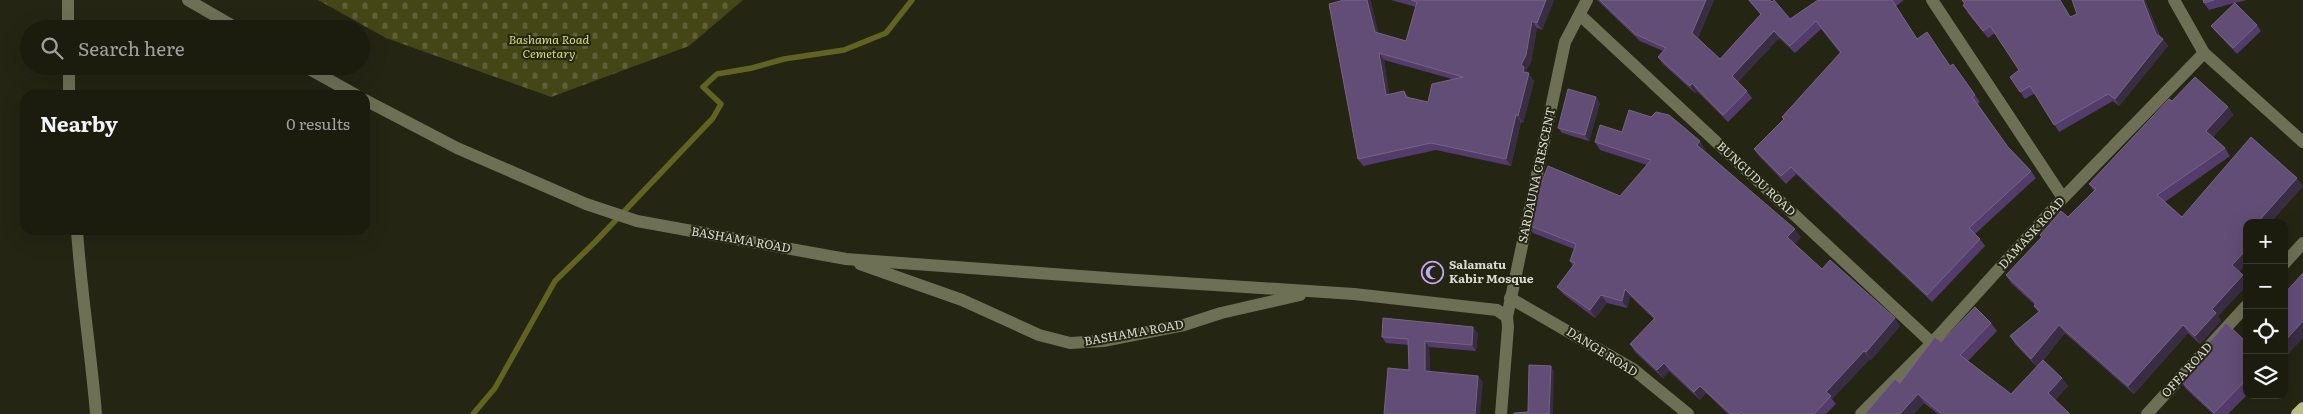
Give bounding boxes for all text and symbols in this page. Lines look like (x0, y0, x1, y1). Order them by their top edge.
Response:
search box (20, 20, 370, 75)
park label: Bashama Road Cemetary (509, 30, 590, 62)
icon: search (38, 34, 66, 62)
text: Search here (78, 34, 185, 62)
street label: SARDAUNA CRESCENT (1513, 105, 1559, 244)
text: Nearby (40, 107, 118, 138)
text: 0 results (286, 111, 350, 135)
street label: BUNGUDU ROAD (1713, 137, 1800, 220)
street label: DAMASK ROAD (1994, 192, 2069, 272)
map controls (2243, 219, 2288, 399)
button: + (2243, 219, 2288, 264)
street label: BASHAMA ROAD (690, 221, 792, 257)
place label: Salamatu Kabir Mosque (1449, 255, 1534, 287)
mosque icon: Salamatu Kabir Mosque (1421, 260, 1445, 284)
button: − (2243, 264, 2288, 309)
button: locate (2243, 309, 2288, 354)
street label: BASHAMA ROAD (1083, 314, 1185, 350)
street label: DANGE ROAD (1563, 322, 1642, 380)
street label: OFFA ROAD (2157, 338, 2216, 401)
button: layers (2243, 354, 2288, 399)

